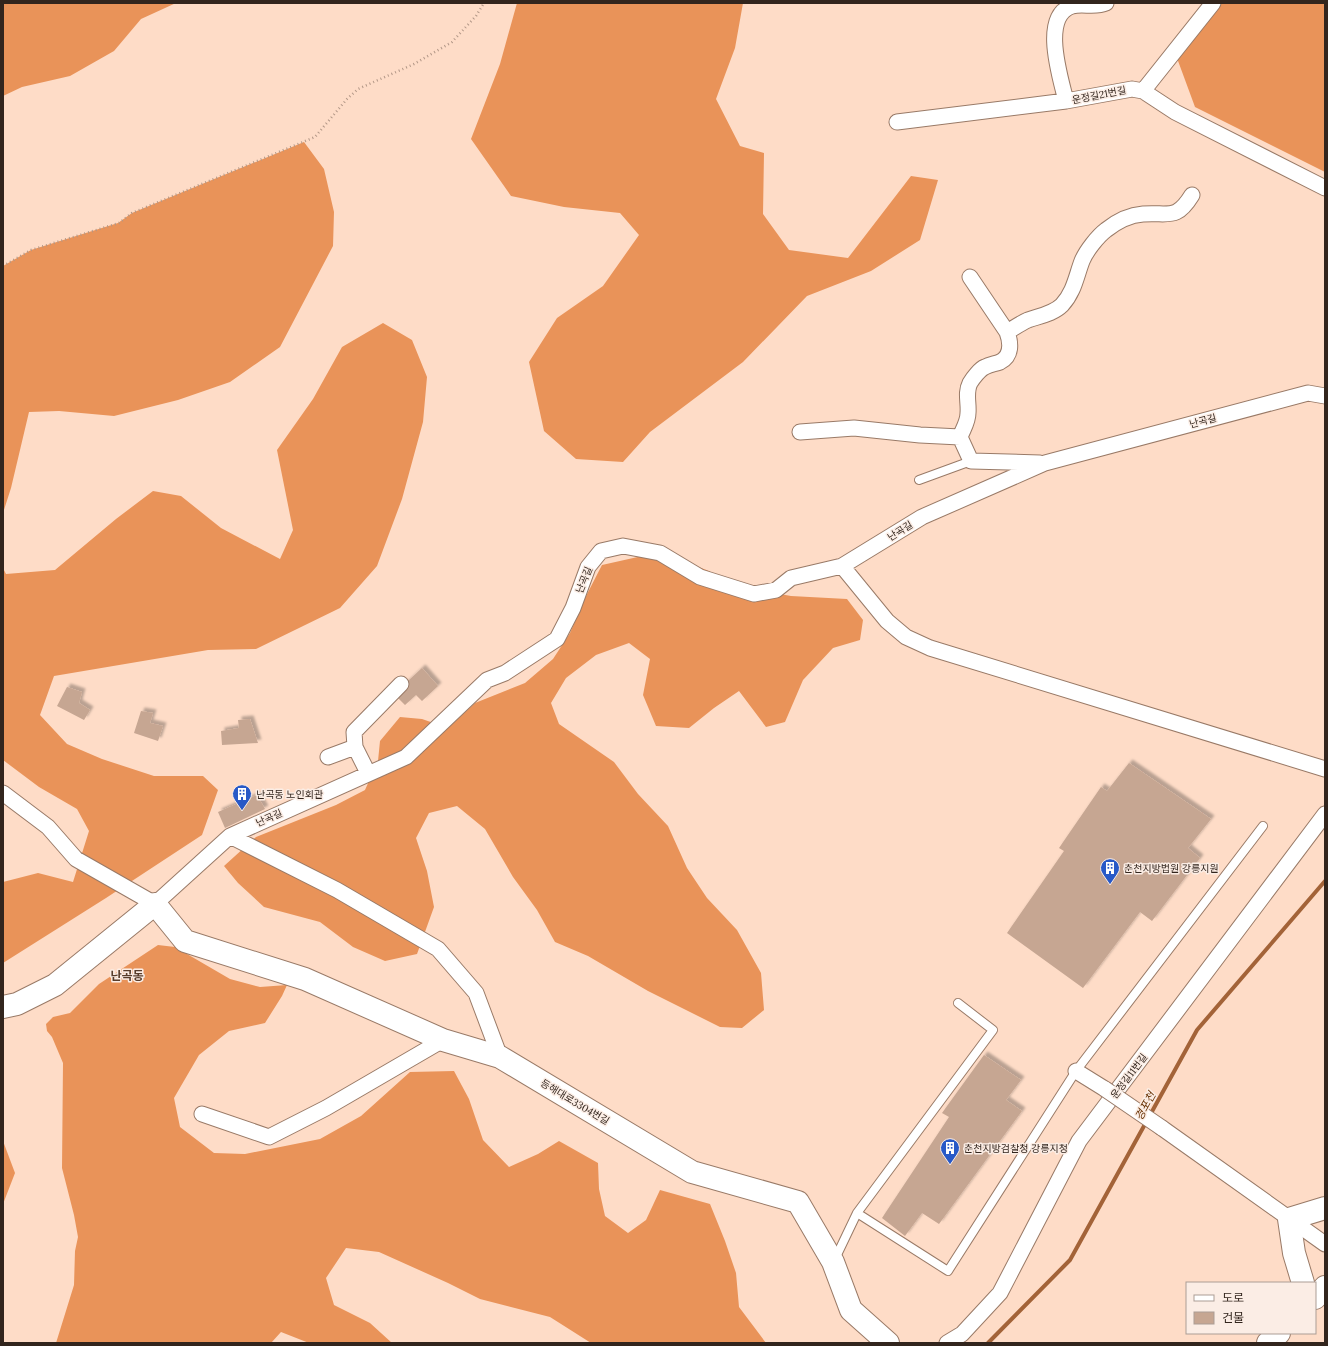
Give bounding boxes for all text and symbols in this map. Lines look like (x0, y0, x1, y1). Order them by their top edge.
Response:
street label: 운정길21번길 (1071, 83, 1127, 107)
street label: 난곡길 (1188, 411, 1218, 431)
street label: 난곡길 (885, 518, 915, 544)
street label: 난곡길 (573, 565, 595, 595)
building icon: 난곡동 노인회관 (231, 783, 253, 811)
place label: 난곡동 노인회관 (256, 788, 324, 801)
street label: 난곡길 (254, 806, 284, 830)
building icon: 춘천지방법원 강릉지원 (1099, 857, 1121, 885)
place label: 춘천지방법원 강릉지원 (1124, 862, 1219, 875)
district label: 난곡동 (110, 968, 144, 983)
street label: 운정길11번길 (1108, 1051, 1150, 1101)
street label: 동해대로3304번길 (538, 1076, 612, 1128)
water label: 경포천 (1132, 1088, 1159, 1123)
building icon: 춘천지방검찰청 강릉지청 (939, 1137, 961, 1165)
place label: 춘천지방검찰청 강릉지청 (964, 1142, 1068, 1155)
legend (1186, 1282, 1316, 1334)
text: 도로 (1222, 1290, 1244, 1305)
text: 건물 (1222, 1310, 1244, 1325)

